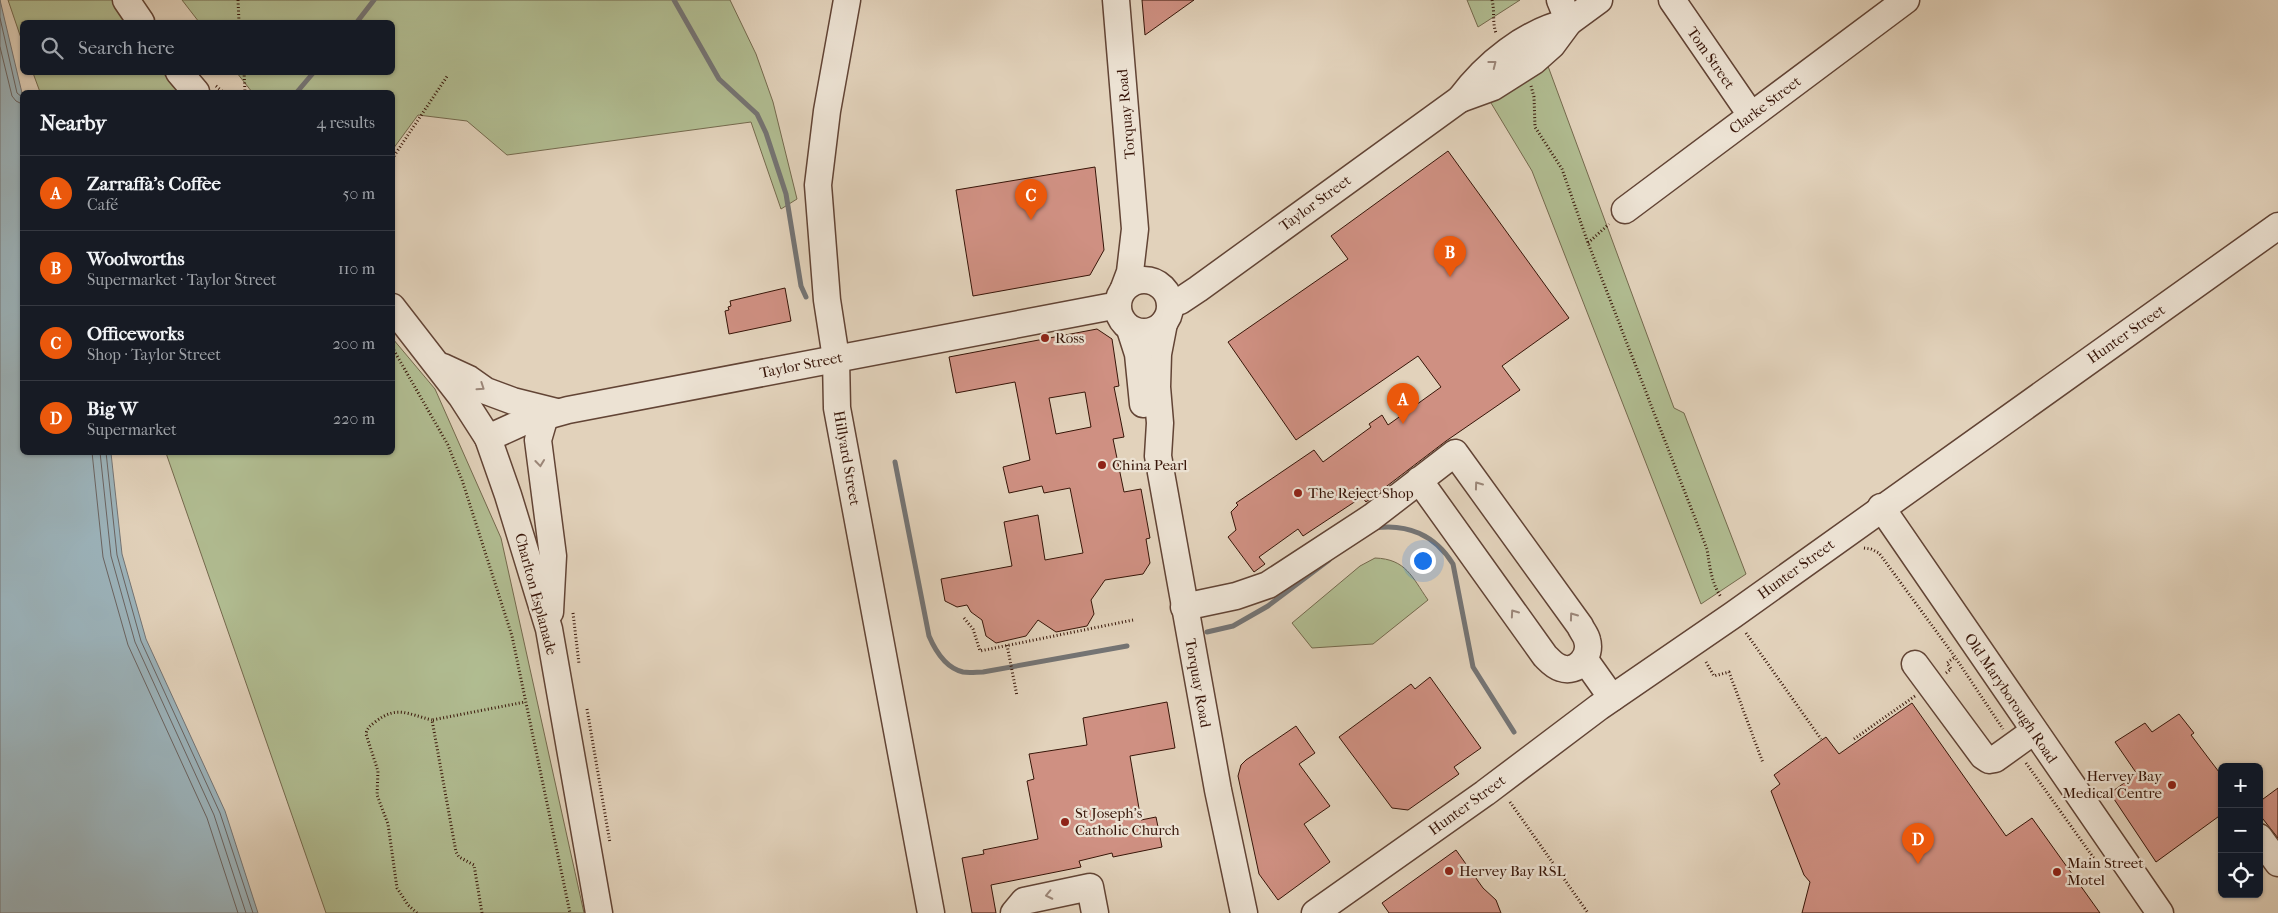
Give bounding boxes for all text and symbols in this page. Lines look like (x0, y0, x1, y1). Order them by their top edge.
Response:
search box (20, 20, 395, 75)
street label: Tom Street (1683, 24, 1739, 93)
icon: search (38, 34, 66, 62)
text: Search here (78, 37, 174, 59)
one-way arrow (1487, 60, 1496, 69)
street label: Torquay Road (1113, 68, 1139, 160)
street label: Clarke Street (1726, 72, 1805, 138)
text: Nearby (40, 111, 106, 135)
text: 4 results (317, 113, 375, 132)
street label: Taylor Street (1276, 171, 1355, 235)
text: Zarraffa's Coffee (87, 173, 221, 195)
pin: C (1015, 179, 1047, 220)
text: A (51, 184, 61, 203)
text: 50 m (343, 184, 375, 203)
text: Café (87, 195, 118, 214)
pin: B (1434, 236, 1466, 277)
text: Woolworths (87, 248, 184, 270)
text: B (51, 259, 61, 278)
text: 110 m (338, 259, 375, 278)
text: Supermarket · Taylor Street (87, 270, 277, 289)
street label: Hunter Street (2084, 300, 2169, 367)
text: Officeworks (87, 323, 184, 345)
place label: Ross (1055, 329, 1085, 347)
marker: Ross (1039, 332, 1051, 344)
text: C (51, 334, 61, 353)
text: 200 m (332, 334, 375, 353)
text: Shop · Taylor Street (87, 345, 221, 364)
street label: Taylor Street (758, 348, 845, 382)
one-way arrow (475, 381, 485, 390)
pin: A (1387, 383, 1419, 424)
text: Big W (87, 398, 138, 420)
text: D (50, 409, 62, 428)
text: 220 m (333, 409, 375, 428)
street label: Hillyard Street (830, 409, 864, 508)
text: Supermarket (87, 420, 177, 439)
place label: China Pearl (1112, 456, 1187, 474)
one-way arrow (534, 459, 545, 467)
marker: China Pearl (1096, 459, 1108, 471)
one-way arrow (1475, 482, 1483, 491)
place label: The Reject Shop (1308, 484, 1414, 502)
marker: The Reject Shop (1292, 487, 1304, 499)
street label: Charlton Esplanade (511, 531, 561, 658)
street label: Hunter Street (1754, 535, 1839, 603)
your location (1410, 548, 1436, 574)
one-way arrow (1511, 609, 1520, 619)
one-way arrow (1570, 613, 1579, 622)
street label: Old Maryborough Road (1961, 630, 2062, 767)
street label: Torquay Road (1181, 637, 1215, 730)
map controls (2218, 763, 2263, 898)
button: + (2218, 763, 2263, 808)
place label: Hervey Bay Medical Centre (2062, 767, 2163, 802)
street label: Hunter Street (1425, 771, 1510, 839)
marker: Hervey Bay Medical Centre (2166, 779, 2178, 791)
place label: St Joseph's Catholic Church (1075, 804, 1180, 839)
button: − (2218, 808, 2263, 853)
marker: St Joseph's Catholic Church (1059, 816, 1071, 828)
pin: D (1902, 823, 1934, 864)
button: locate (2218, 853, 2263, 898)
place label: Main Street Motel (2067, 854, 2144, 889)
place label: Hervey Bay RSL (1459, 862, 1565, 880)
marker: Hervey Bay RSL (1443, 865, 1455, 877)
marker: Main Street Motel (2051, 866, 2063, 878)
one-way arrow (1044, 889, 1053, 900)

